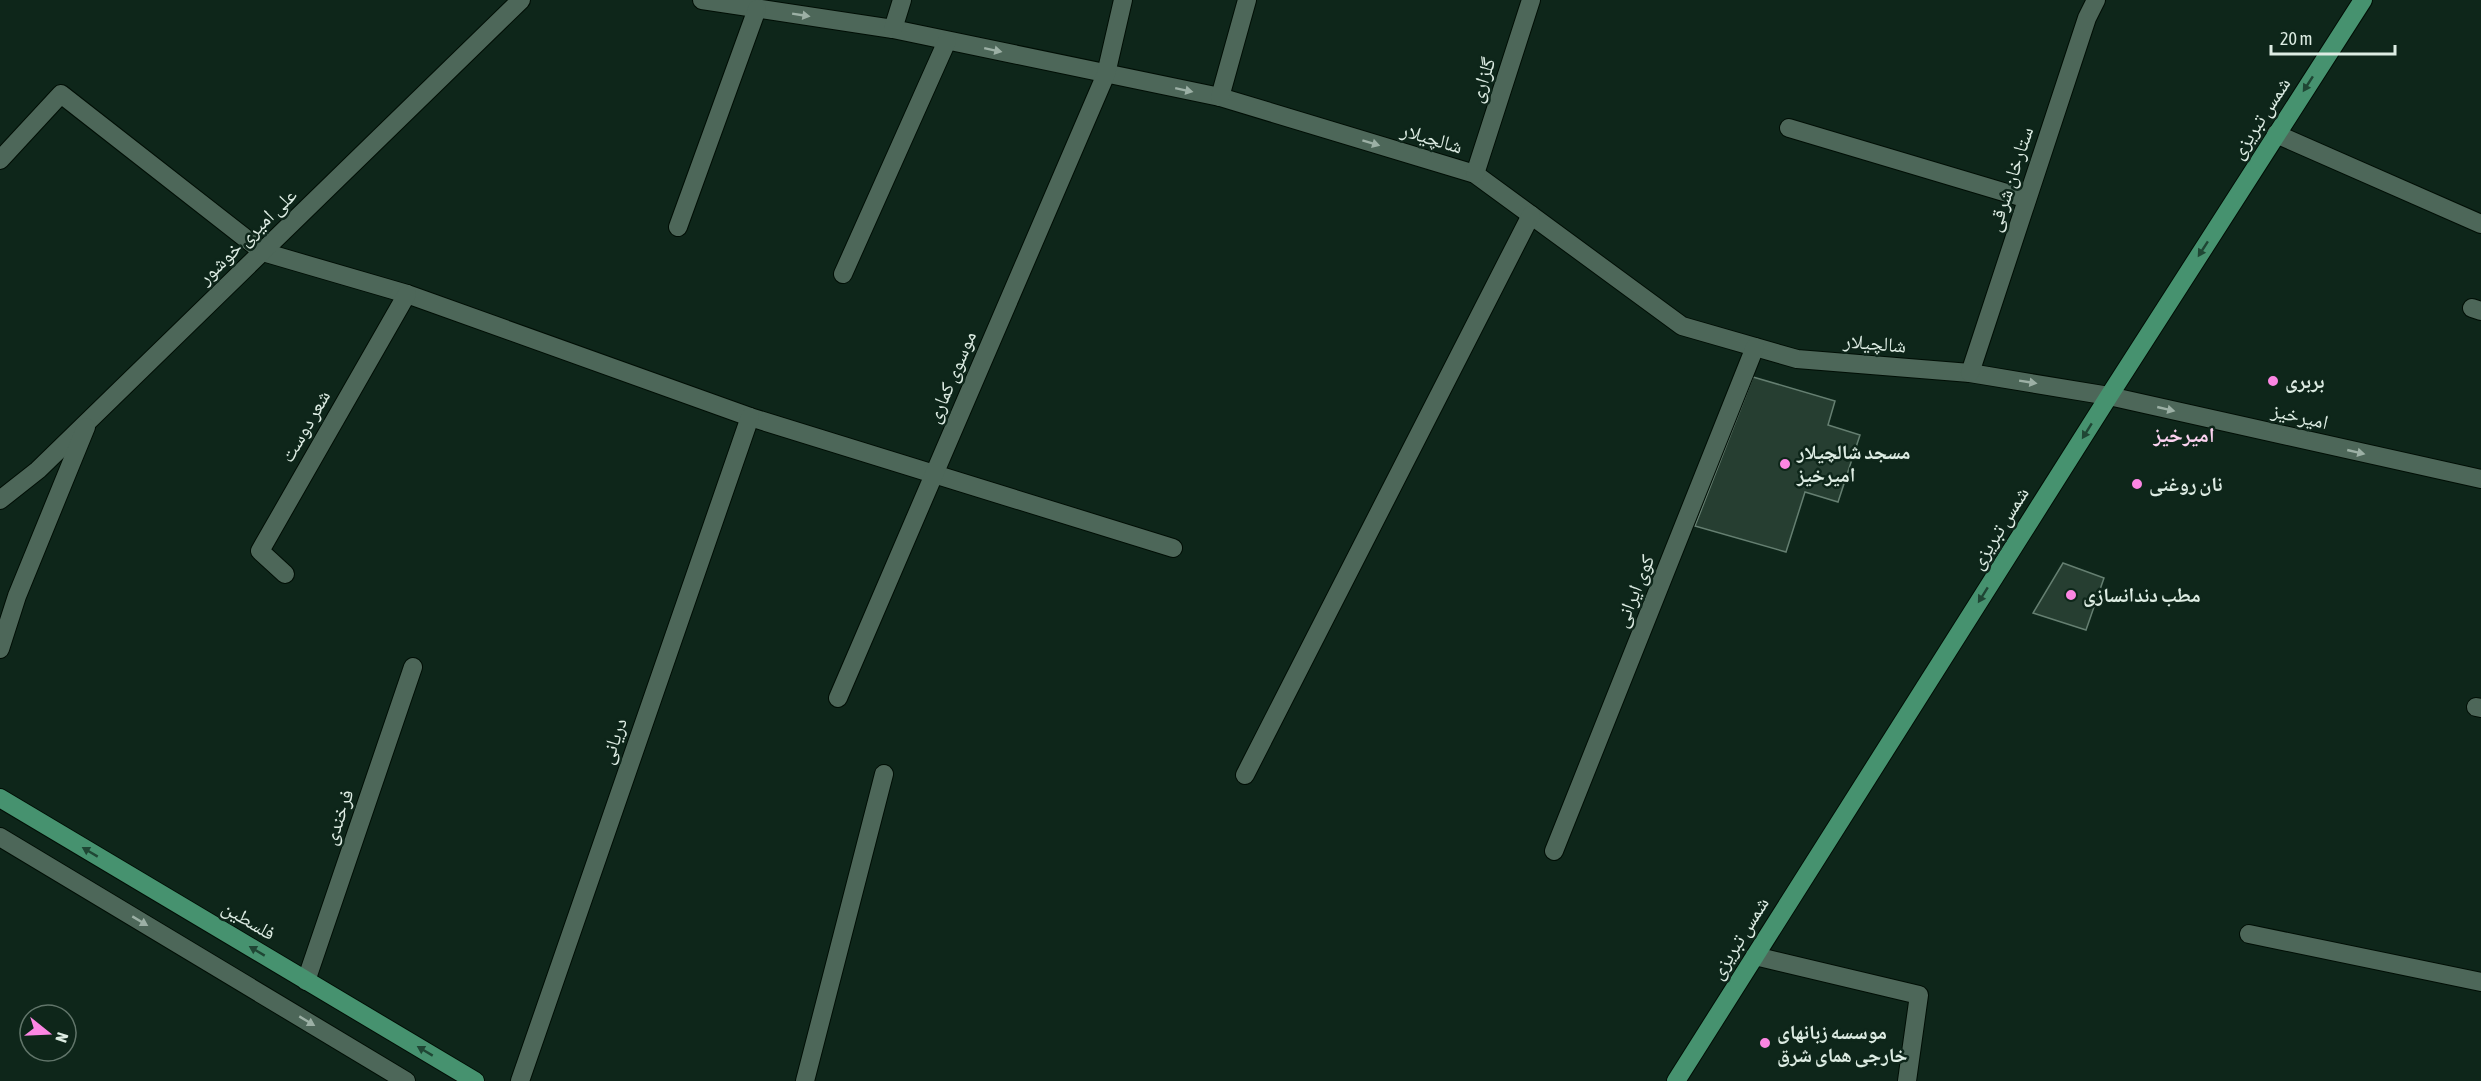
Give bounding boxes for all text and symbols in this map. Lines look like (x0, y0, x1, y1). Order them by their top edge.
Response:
one-way arrow (792, 11, 811, 20)
scale bar (2271, 18, 2396, 56)
text: 20 m (2280, 28, 2312, 49)
one-way arrow (984, 46, 1003, 55)
street label: گلزاری (1463, 54, 1501, 106)
street label: شمس تبریزی (2225, 73, 2295, 163)
one-way arrow (2303, 76, 2314, 93)
one-way arrow (1175, 86, 1194, 95)
street label: شالچیلار (1398, 117, 1466, 158)
street label: ستارخان شرقی (1982, 124, 2038, 234)
one-way arrow (1362, 139, 1380, 148)
street label: علی امیری خوشور (192, 183, 301, 290)
one-way arrow (2198, 240, 2209, 257)
street label: موسوی کماری (921, 327, 981, 427)
street label: شالچیلار (1842, 328, 1907, 357)
place label: بربری (2285, 369, 2325, 393)
marker: بربری (2266, 374, 2280, 388)
one-way arrow (2018, 378, 2037, 387)
street label: شعر دوست (275, 386, 334, 466)
street label: امیرخیز (2269, 398, 2331, 433)
one-way arrow (2157, 405, 2176, 414)
district label: امیرخیز (2152, 422, 2215, 447)
one-way arrow (2082, 423, 2093, 439)
place label: مسجد شالچیلار امیرخیز (1796, 440, 1911, 487)
one-way arrow (2347, 447, 2365, 457)
marker: مسجد شالچیلار امیرخیز (1778, 457, 1792, 471)
place label: نان روغنی (2149, 472, 2223, 497)
marker: نان روغنی (2130, 477, 2144, 491)
street label: شمس تبریزی (1964, 482, 2034, 574)
street label: کوی ایرانی (1609, 551, 1659, 631)
place label: مطب دندانسازی (2083, 583, 2201, 607)
one-way arrow (1977, 587, 1988, 604)
marker: مطب دندانسازی (2064, 588, 2078, 602)
street label: دریانی (594, 715, 632, 767)
street label: فرخندی (317, 786, 359, 848)
one-way arrow (82, 846, 98, 857)
street label: شمس تبریزی (1704, 892, 1774, 984)
street label: فلسطین (218, 895, 280, 945)
one-way arrow (132, 916, 149, 926)
one-way arrow (249, 946, 265, 957)
north arrow (18, 1003, 78, 1063)
one-way arrow (299, 1016, 315, 1027)
place label: موسسه زبانهای خارجی همای شرق (1777, 1020, 1908, 1068)
text: N (52, 1030, 72, 1045)
marker: موسسه زبانهای خارجی همای شرق (1758, 1036, 1772, 1050)
one-way arrow (416, 1046, 433, 1056)

